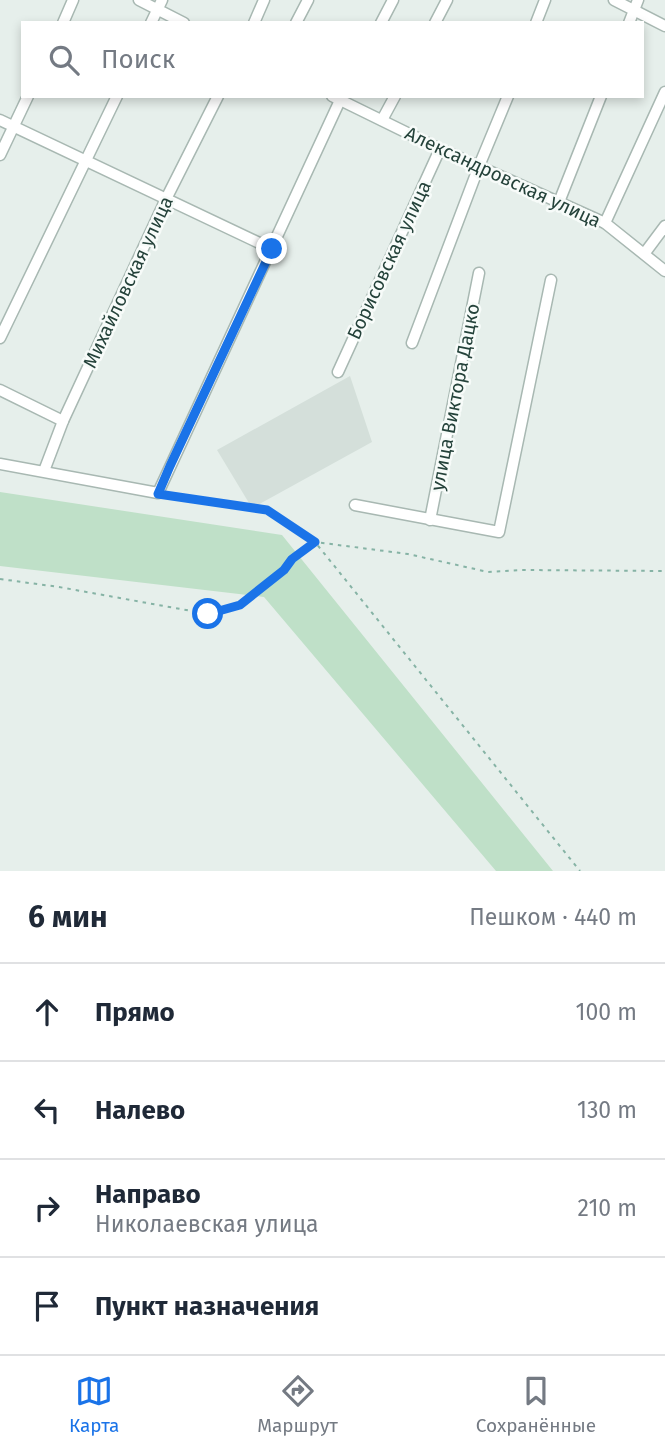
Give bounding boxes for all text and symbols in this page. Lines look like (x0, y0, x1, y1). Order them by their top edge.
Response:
search box (21, 21, 644, 98)
icon: search (45, 41, 83, 79)
text: Поиск (101, 44, 175, 75)
street label: Александровская улица (401, 121, 605, 233)
street label: Борисовская улица (342, 177, 436, 343)
street label: Михайловская улица (78, 192, 178, 372)
route end (256, 233, 287, 264)
street label: улица Виктора Дацко (426, 301, 484, 493)
route start (192, 598, 223, 629)
text: 6 мин (28, 899, 108, 935)
text: Пешком · 440 m (469, 903, 637, 931)
icon: ahead (28, 993, 66, 1031)
text: Прямо (95, 997, 175, 1028)
text: 100 m (576, 998, 637, 1026)
icon: left (28, 1091, 66, 1129)
text: Налево (95, 1095, 185, 1126)
text: 130 m (577, 1096, 637, 1124)
text: Направо (95, 1179, 201, 1210)
icon: right (28, 1189, 66, 1227)
text: 210 m (578, 1194, 637, 1222)
text: Николаевская улица (95, 1210, 319, 1238)
icon: arrive (28, 1287, 66, 1325)
text: Пункт назначения (95, 1291, 319, 1322)
tab: Карта (69, 1372, 119, 1437)
tab: Маршрут (257, 1372, 338, 1437)
tab: Сохранённые (476, 1372, 596, 1437)

